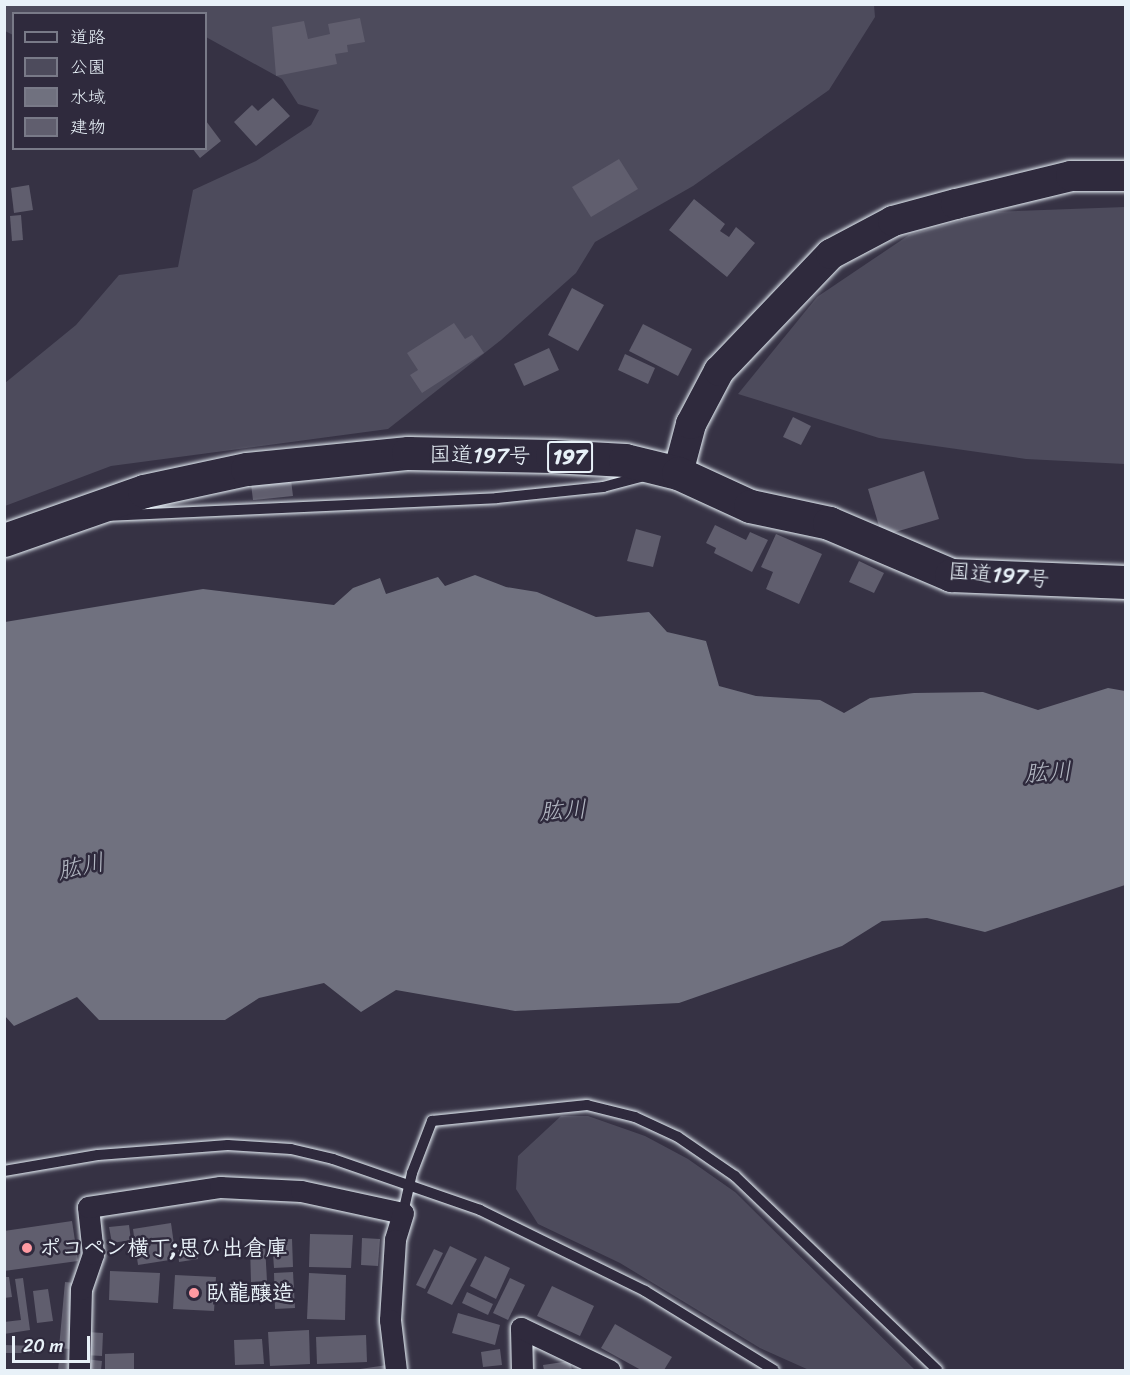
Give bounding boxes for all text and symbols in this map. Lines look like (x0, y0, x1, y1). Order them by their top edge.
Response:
legend (12, 12, 207, 150)
text: 道路 (70, 21, 106, 53)
text: 公園 (70, 51, 106, 83)
text: 水域 (70, 81, 106, 113)
text: 建物 (70, 111, 106, 143)
road number: 197 (546, 439, 594, 475)
street label: 国道197号 (429, 441, 531, 469)
street label: 国道197号 (947, 557, 1051, 593)
water label: 肱川 (1023, 757, 1073, 789)
water label: 肱川 (538, 795, 588, 827)
water label: 肱川 (55, 848, 107, 886)
place label: ポコペン横丁;思ひ出倉庫 (39, 1235, 288, 1261)
marker: ポコペン横丁;思ひ出倉庫 (20, 1241, 34, 1255)
place label: 臥龍醸造 (206, 1280, 294, 1306)
marker: 臥龍醸造 (187, 1286, 201, 1300)
scale bar (15, 1324, 93, 1362)
text: 20 m (23, 1330, 63, 1362)

